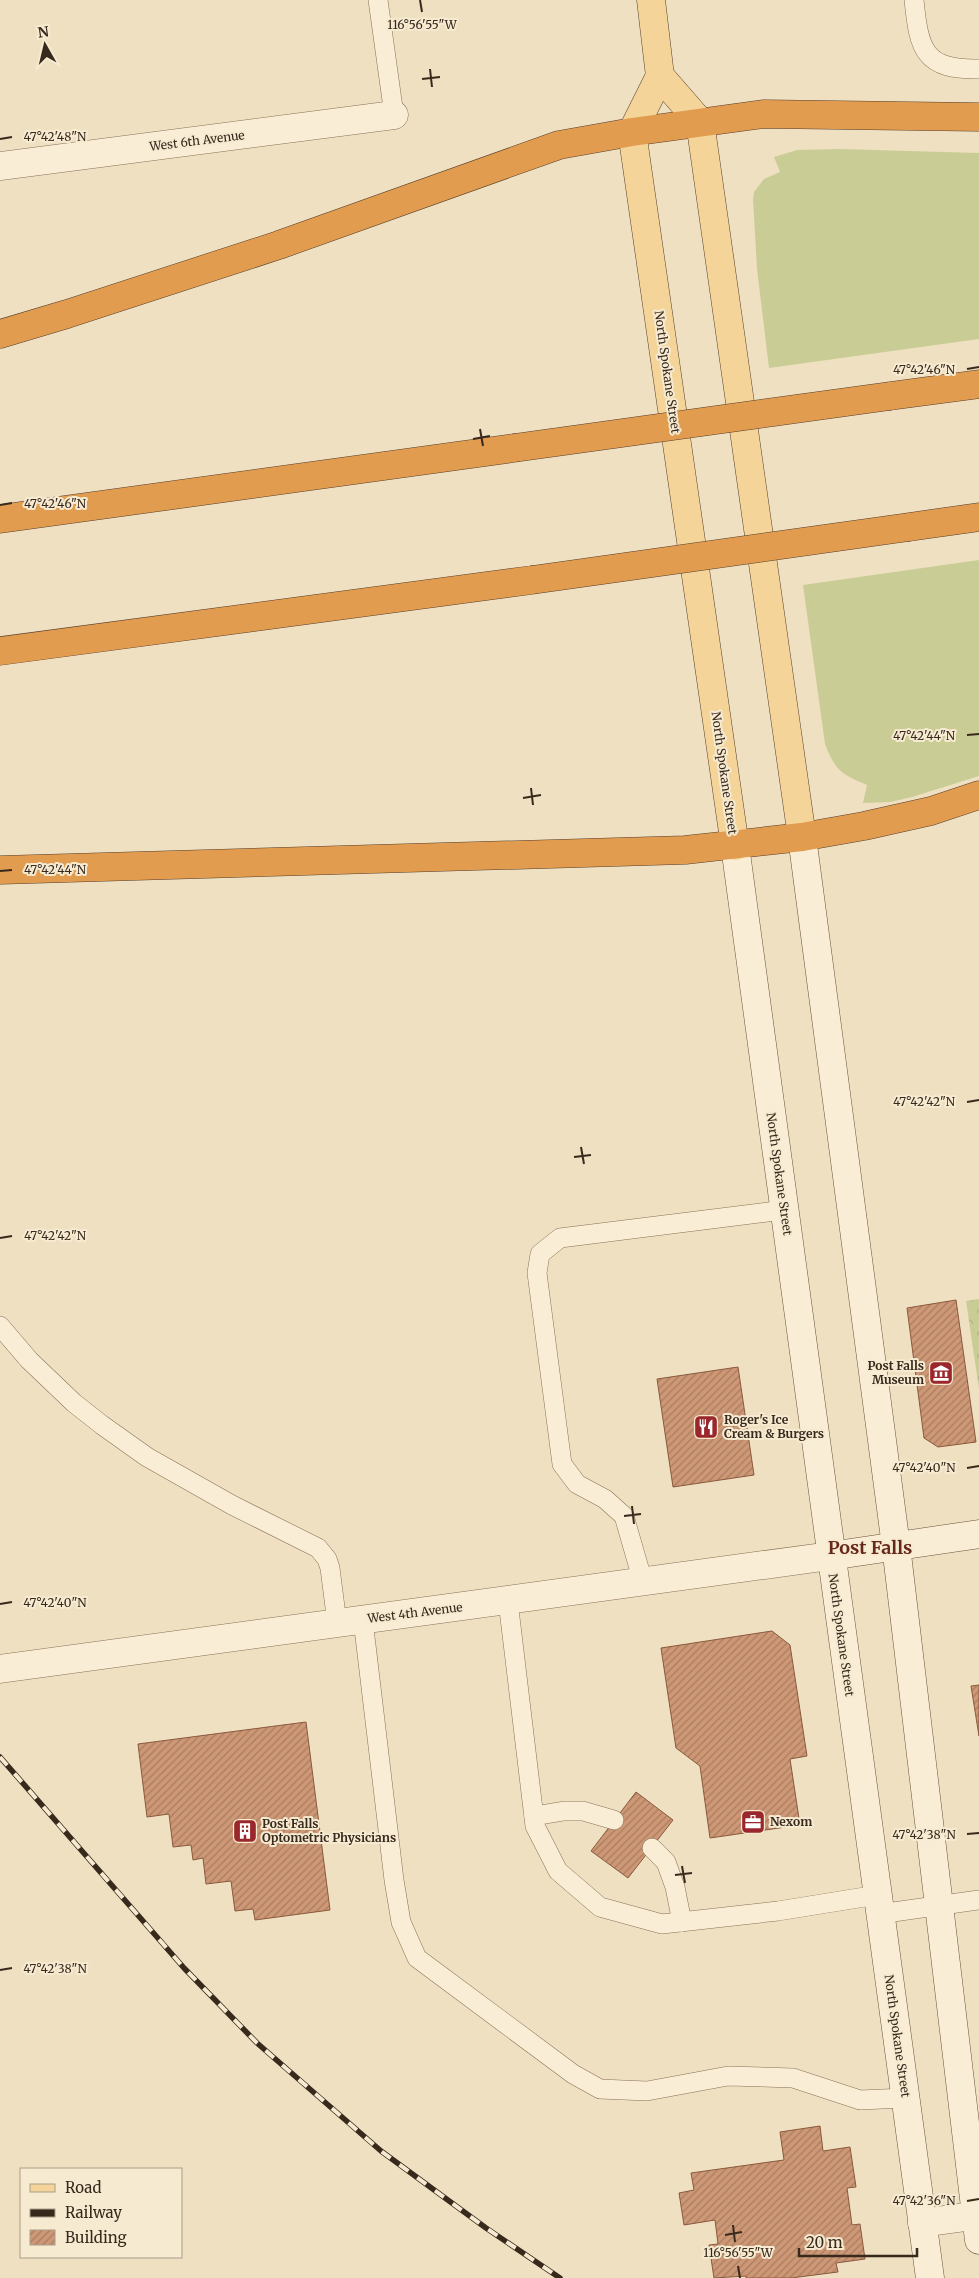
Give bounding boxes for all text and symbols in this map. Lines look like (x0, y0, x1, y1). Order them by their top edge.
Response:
text: 116°56'55"W (387, 17, 458, 32)
north arrow (20, 20, 70, 70)
text: N (36, 22, 50, 42)
street label: West 6th Avenue (147, 127, 245, 154)
text: 47°42'48"N (24, 129, 87, 144)
street label: North Spokane Street (651, 310, 684, 435)
text: 47°42'46"N (893, 362, 956, 377)
text: 47°42'46"N (24, 496, 87, 511)
street label: North Spokane Street (708, 711, 741, 836)
text: 47°42'44"N (893, 728, 956, 743)
text: 47°42'44"N (24, 862, 87, 877)
text: 47°42'42"N (893, 1094, 956, 1109)
street label: North Spokane Street (763, 1112, 796, 1237)
text: 47°42'42"N (24, 1228, 87, 1243)
place label: Post Falls Museum (868, 1358, 924, 1387)
museum icon: Post Falls Museum (928, 1360, 954, 1386)
place label: Roger's Ice Cream & Burgers (724, 1412, 824, 1441)
restaurant icon: Roger's Ice Cream & Burgers (693, 1414, 719, 1440)
text: 47°42'40"N (892, 1460, 956, 1475)
district label: Post Falls (828, 1536, 912, 1559)
street label: North Spokane Street (825, 1573, 858, 1698)
text: 47°42'40"N (23, 1595, 87, 1610)
street label: West 4th Avenue (365, 1599, 463, 1626)
office icon: Nexom (740, 1809, 766, 1835)
place label: Nexom (770, 1814, 812, 1829)
place label: Post Falls Optometric Physicians (262, 1816, 396, 1845)
building icon: Post Falls Optometric Physicians (232, 1818, 258, 1844)
text: 47°42'38"N (892, 1827, 956, 1842)
text: 47°42'38"N (23, 1961, 87, 1976)
street label: North Spokane Street (881, 1974, 914, 2099)
legend (20, 2168, 182, 2258)
text: Road (65, 2178, 101, 2197)
text: 47°42'36"N (893, 2193, 956, 2208)
text: Railway (65, 2203, 122, 2222)
scale bar (799, 2226, 916, 2258)
text: Building (65, 2228, 127, 2247)
text: 20 m (806, 2233, 843, 2252)
text: 116°56'55"W (703, 2245, 774, 2260)

